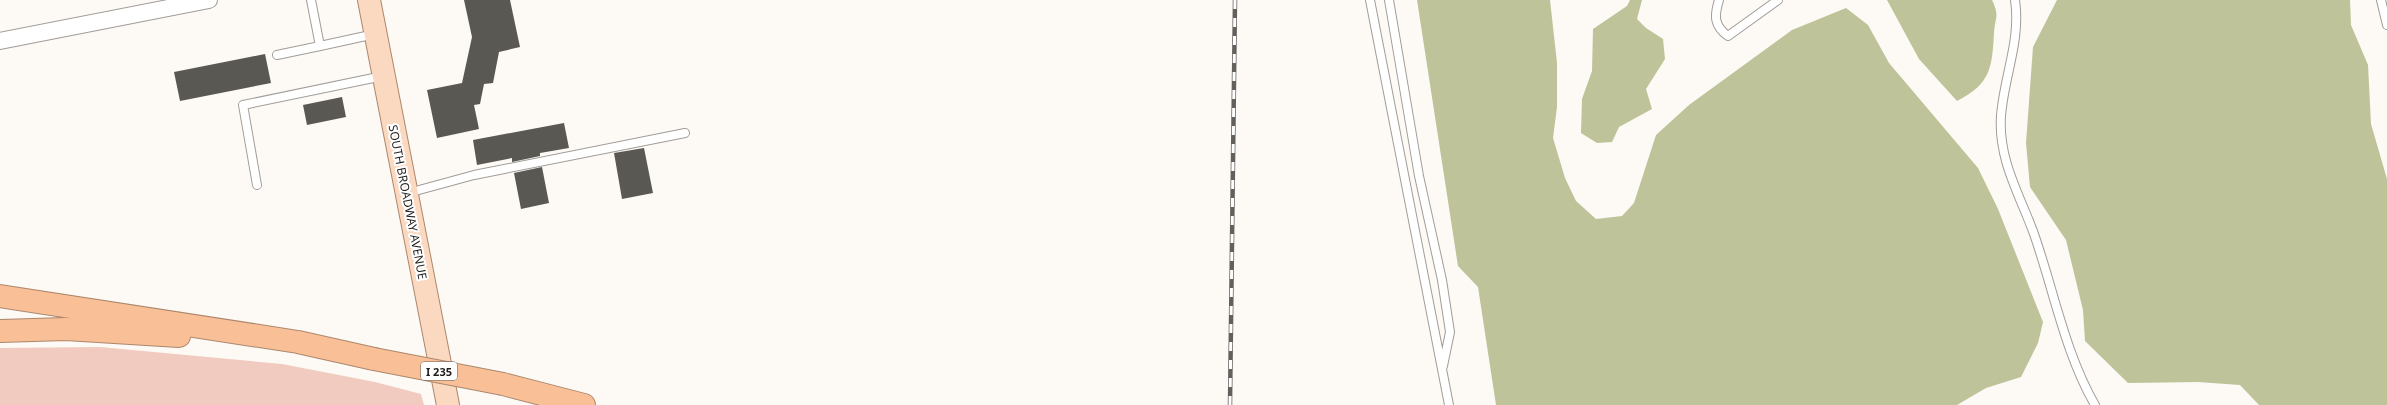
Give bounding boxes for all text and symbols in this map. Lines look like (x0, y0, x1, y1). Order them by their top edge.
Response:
street label: SOUTH BROADWAY AVENUE (385, 123, 431, 281)
road number: I 235 (421, 362, 457, 380)

